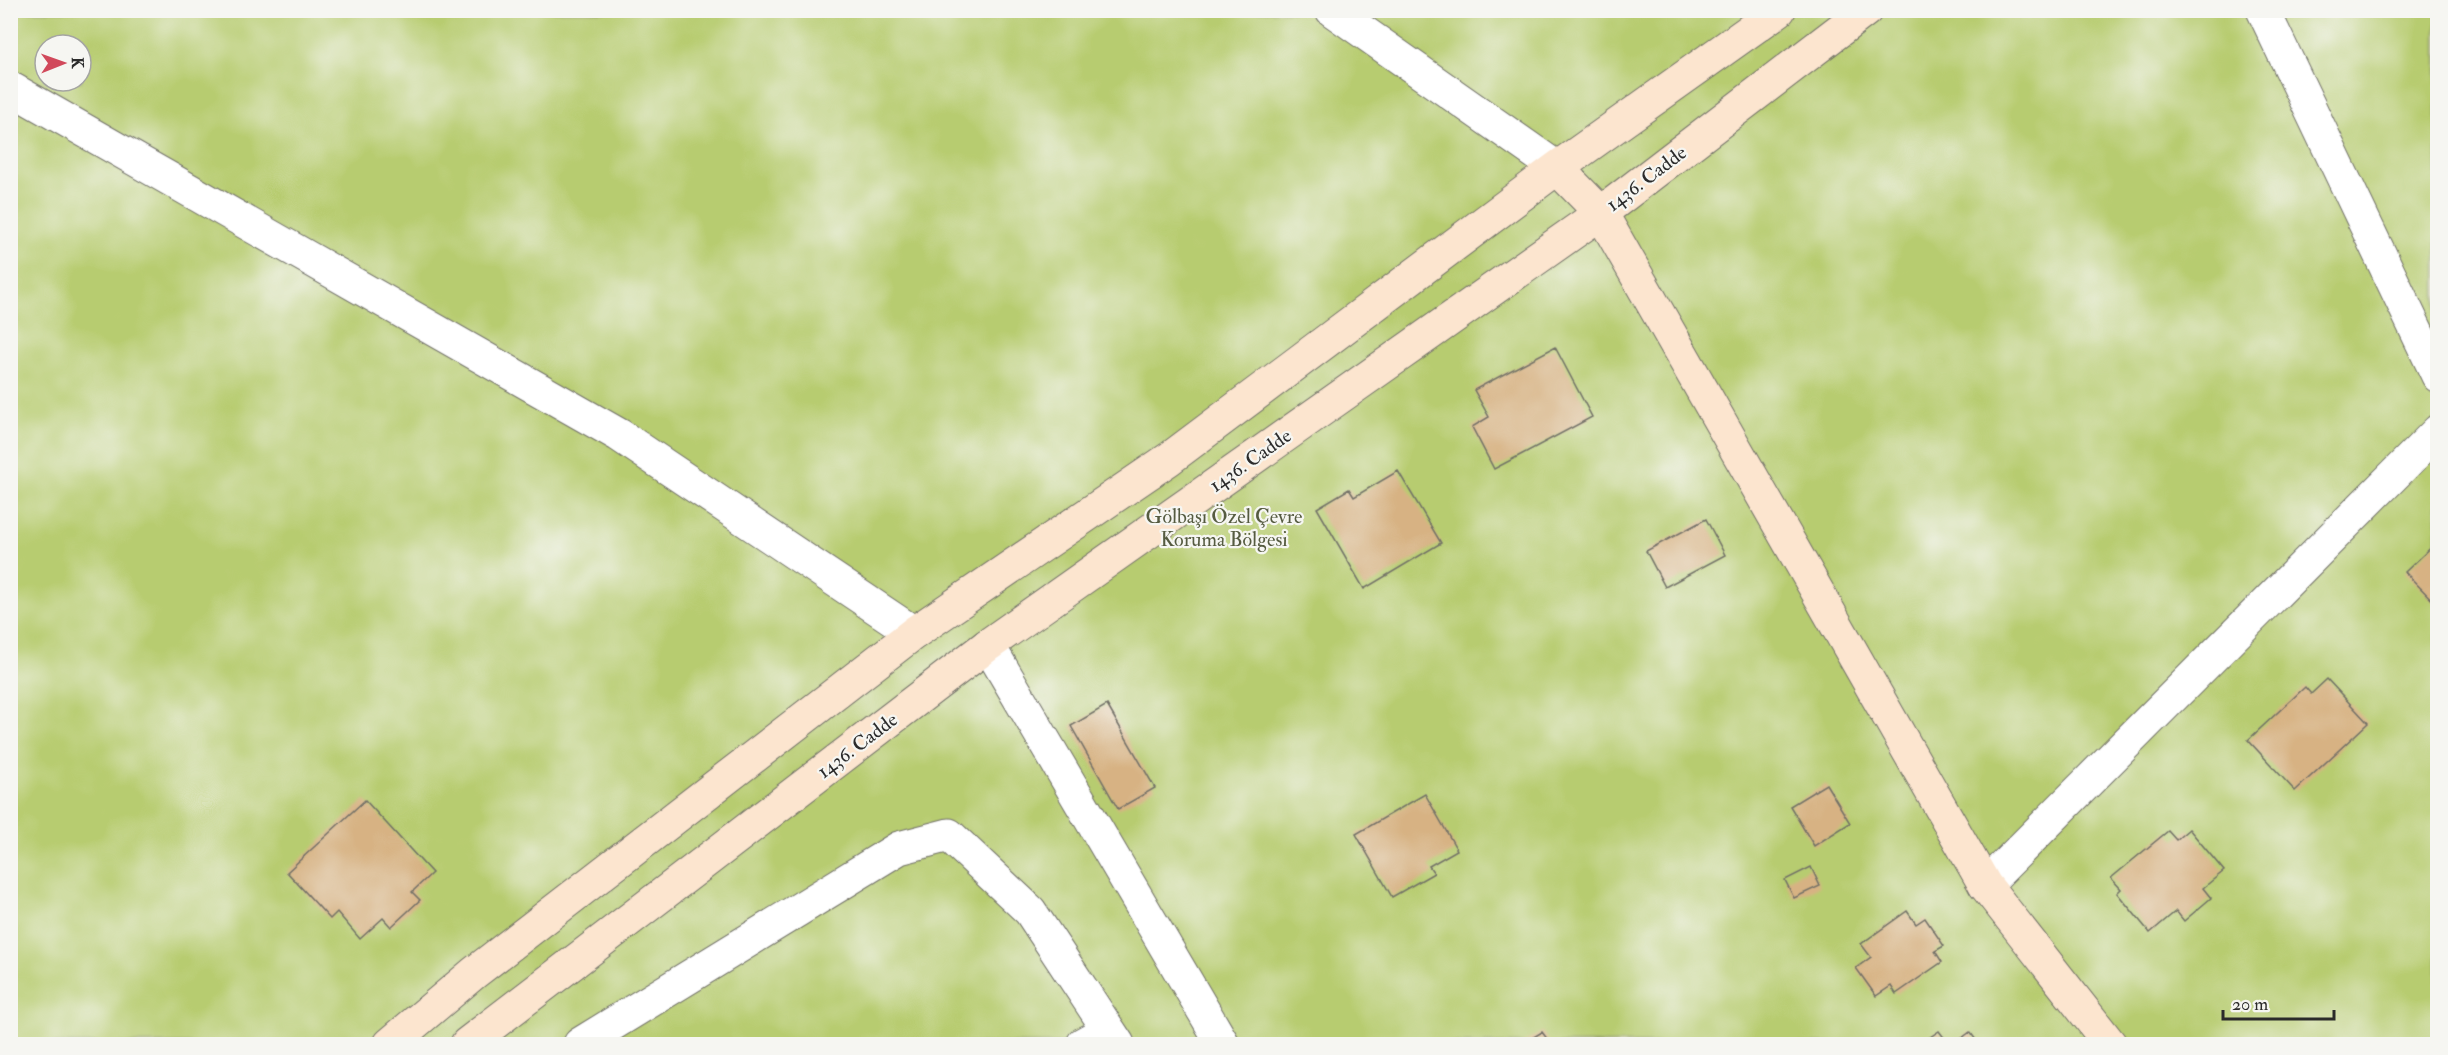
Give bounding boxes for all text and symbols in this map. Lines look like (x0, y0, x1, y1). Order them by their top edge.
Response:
north arrow (33, 33, 93, 93)
text: K (67, 57, 87, 69)
street label: 1436. Cadde (1601, 140, 1692, 217)
street label: 1436. Cadde (1204, 423, 1296, 498)
park label: Gölbaşı Özel Çevre Koruma Bölgesi (1146, 504, 1302, 552)
street label: 1436. Cadde (812, 707, 903, 784)
scale bar (2223, 983, 2334, 1021)
text: 20 m (2232, 993, 2268, 1016)

